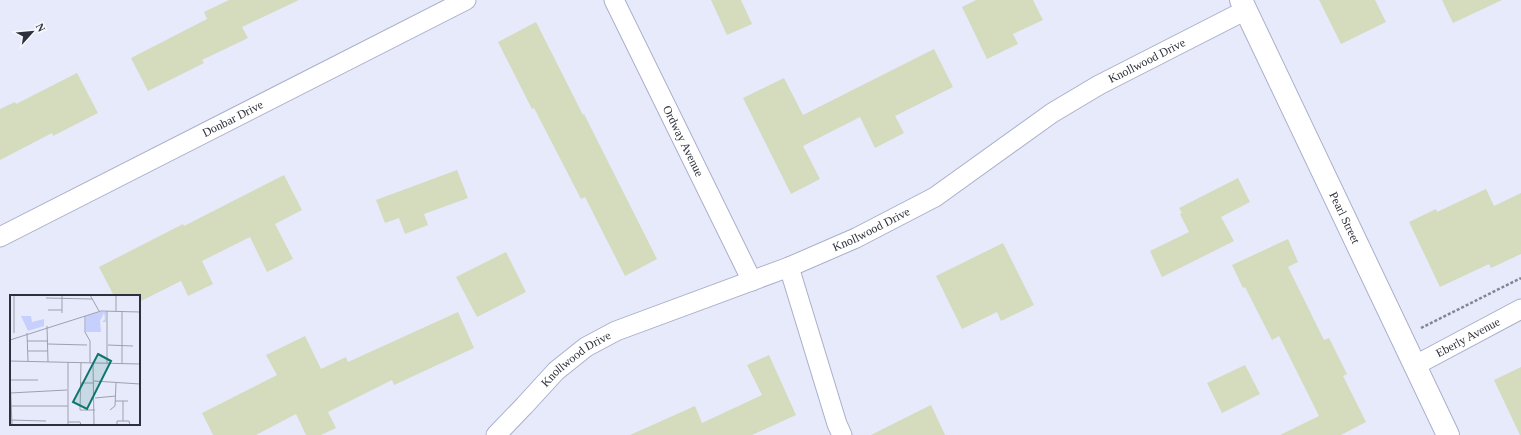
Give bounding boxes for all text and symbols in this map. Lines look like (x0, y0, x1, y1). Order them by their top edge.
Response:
north arrow (12, 12, 52, 52)
text: N (34, 21, 48, 34)
street label: Knollwood Drive (1106, 35, 1188, 86)
street label: Donbar Drive (200, 97, 265, 140)
street label: Ordway Avenue (660, 103, 707, 179)
street label: Pearl Street (1326, 189, 1363, 246)
street label: Knollwood Drive (830, 204, 912, 254)
inset map (10, 295, 140, 425)
street label: Eberly Avenue (1433, 314, 1502, 360)
street label: Knollwood Drive (538, 328, 613, 390)

